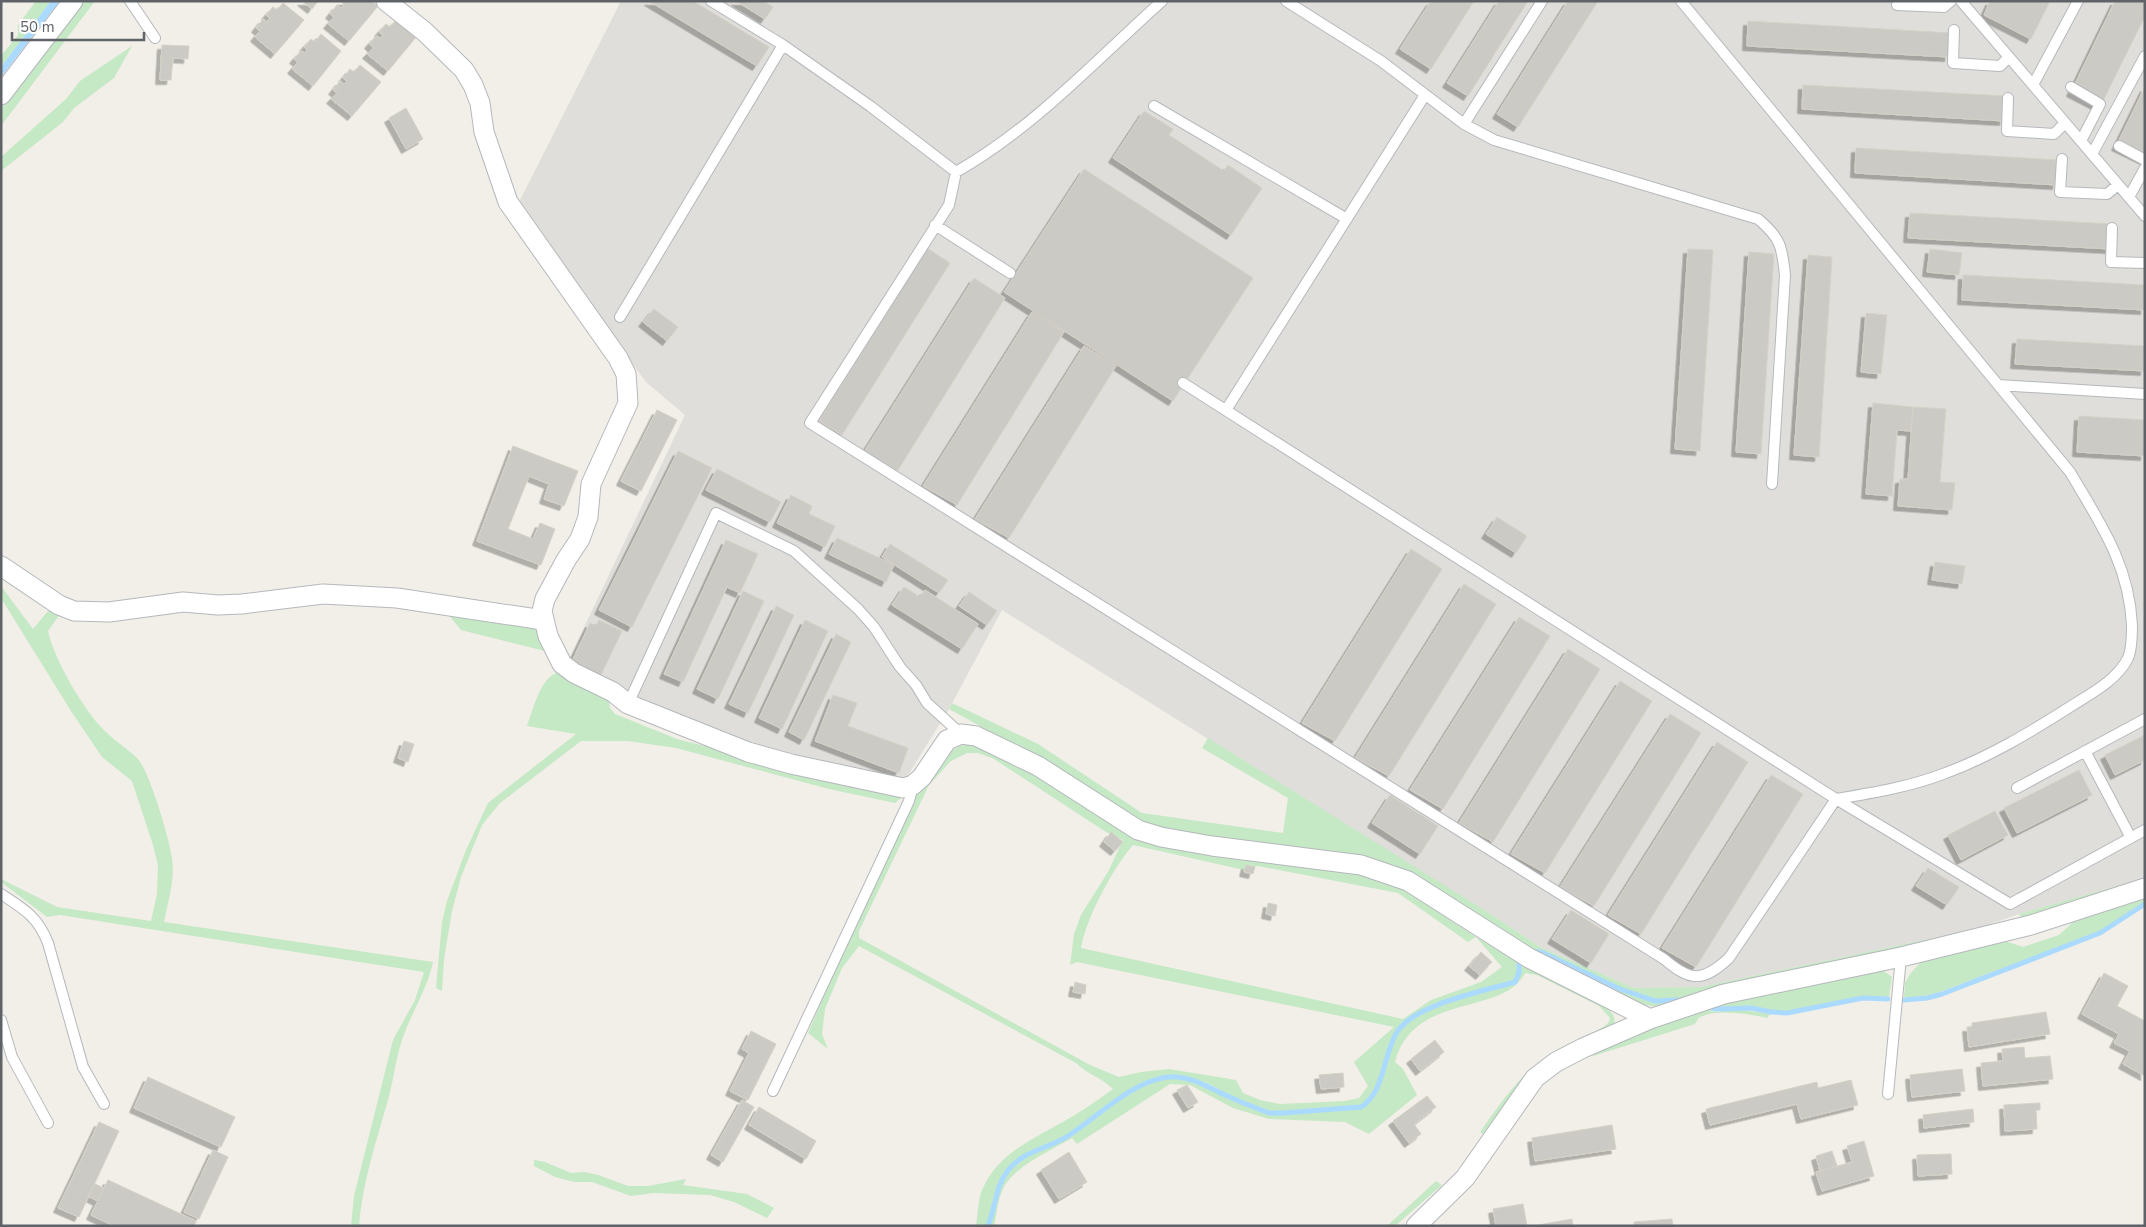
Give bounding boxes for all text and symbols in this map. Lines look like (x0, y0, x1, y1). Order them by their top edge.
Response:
scale bar (12, 10, 145, 42)
text: 50 m (20, 17, 55, 37)

